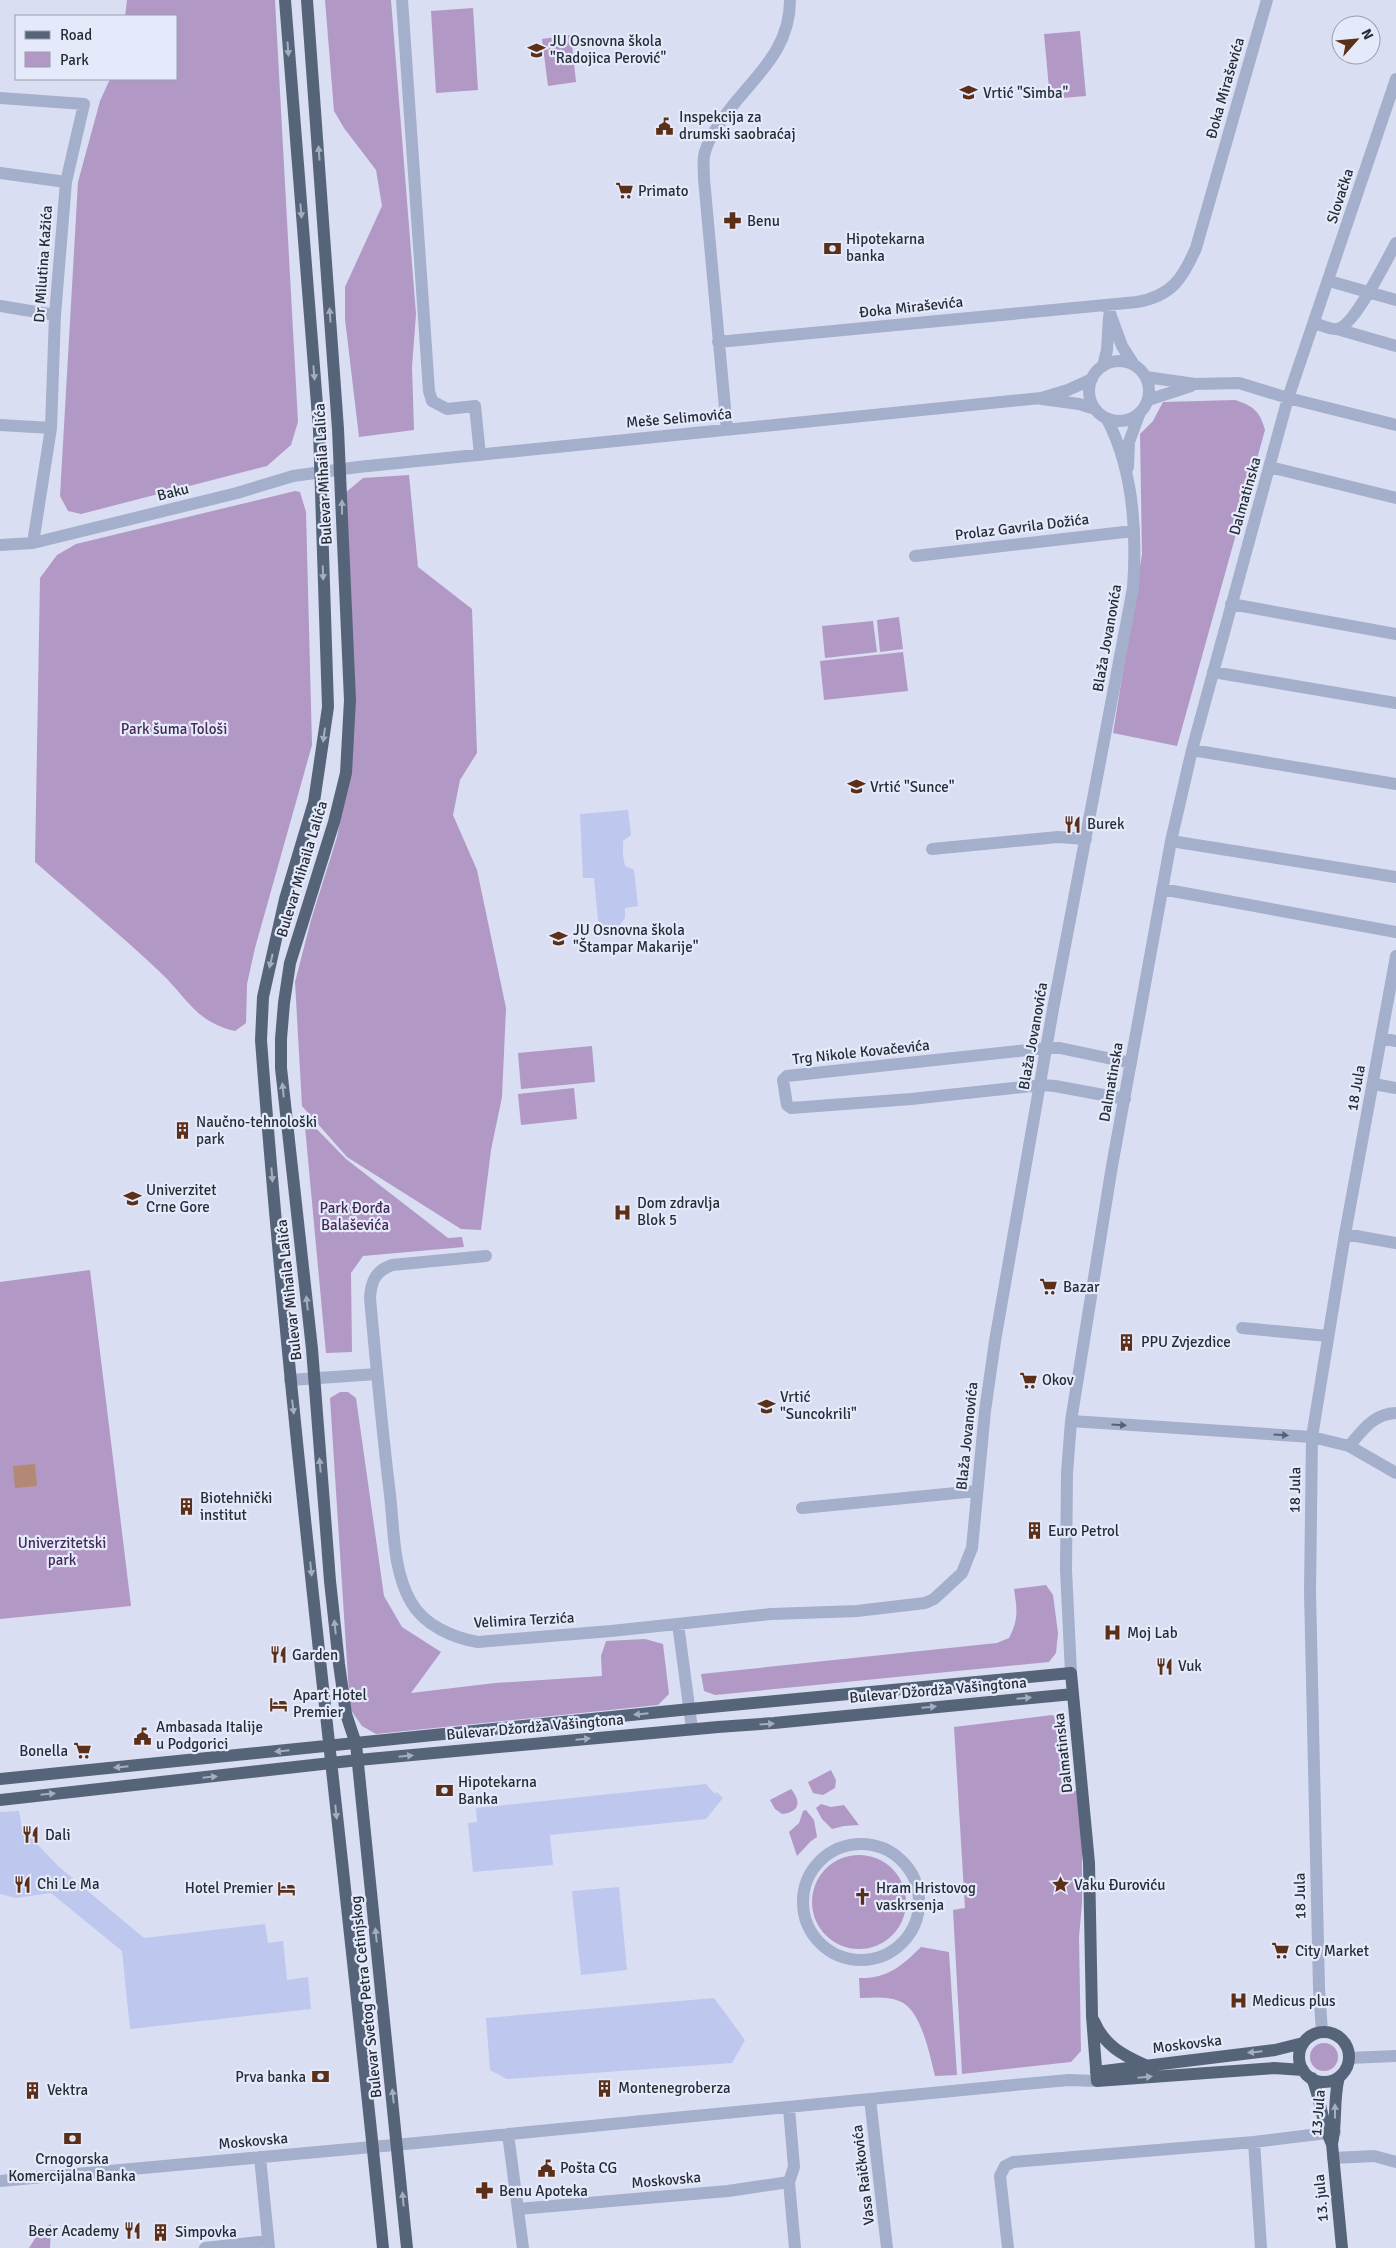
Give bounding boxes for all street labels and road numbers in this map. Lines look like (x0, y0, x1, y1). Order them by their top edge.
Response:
street label: Đoka Miraševića (1202, 35, 1248, 141)
street label: Slovačka (1323, 166, 1357, 226)
street label: Dr Milutina Kažića (30, 205, 56, 323)
street label: Đoka Miraševića (858, 293, 964, 321)
street label: Bulevar Mihaila Lalića (310, 403, 336, 545)
street label: Meše Selimovića (625, 404, 733, 432)
street label: Dalmatinska (1225, 455, 1265, 537)
street label: Baku (155, 479, 191, 505)
street label: Prolaz Gavrila Dožića (954, 510, 1090, 544)
street label: Blaža Jovanovića (1089, 583, 1125, 693)
street label: Bulevar Mihaila Lalića (273, 799, 331, 939)
street label: Blaža Jovanovića (1015, 981, 1051, 1091)
street label: Trg Nikole Kovačevića (791, 1036, 931, 1068)
street label: Dalmatinska (1095, 1041, 1127, 1123)
street label: 18 Jula (1343, 1064, 1369, 1112)
street label: Bulevar Mihaila Lalića (273, 1219, 305, 1361)
street label: Blaža Jovanovića (952, 1381, 982, 1491)
street label: 18 Jula (1286, 1467, 1304, 1513)
street label: Velimira Terzića (473, 1608, 575, 1632)
street label: Bulevar Džordža Vašingtona (849, 1673, 1027, 1707)
street label: Bulevar Džordža Vašingtona (446, 1710, 624, 1744)
street label: Dalmatinska (1050, 1712, 1076, 1794)
street label: 18 Jula (1291, 1873, 1309, 1919)
street label: Bulevar Svetog Petra Cetinjskog (346, 1895, 386, 2099)
street label: Moskovska (1151, 2031, 1223, 2057)
street label: 13 Jula (1307, 2089, 1329, 2137)
street label: Vasa Raičkovića (848, 2124, 878, 2226)
street label: Moskovska (217, 2129, 289, 2153)
street label: Moskovska (630, 2168, 702, 2192)
street label: 13. jula (1310, 2173, 1332, 2223)

